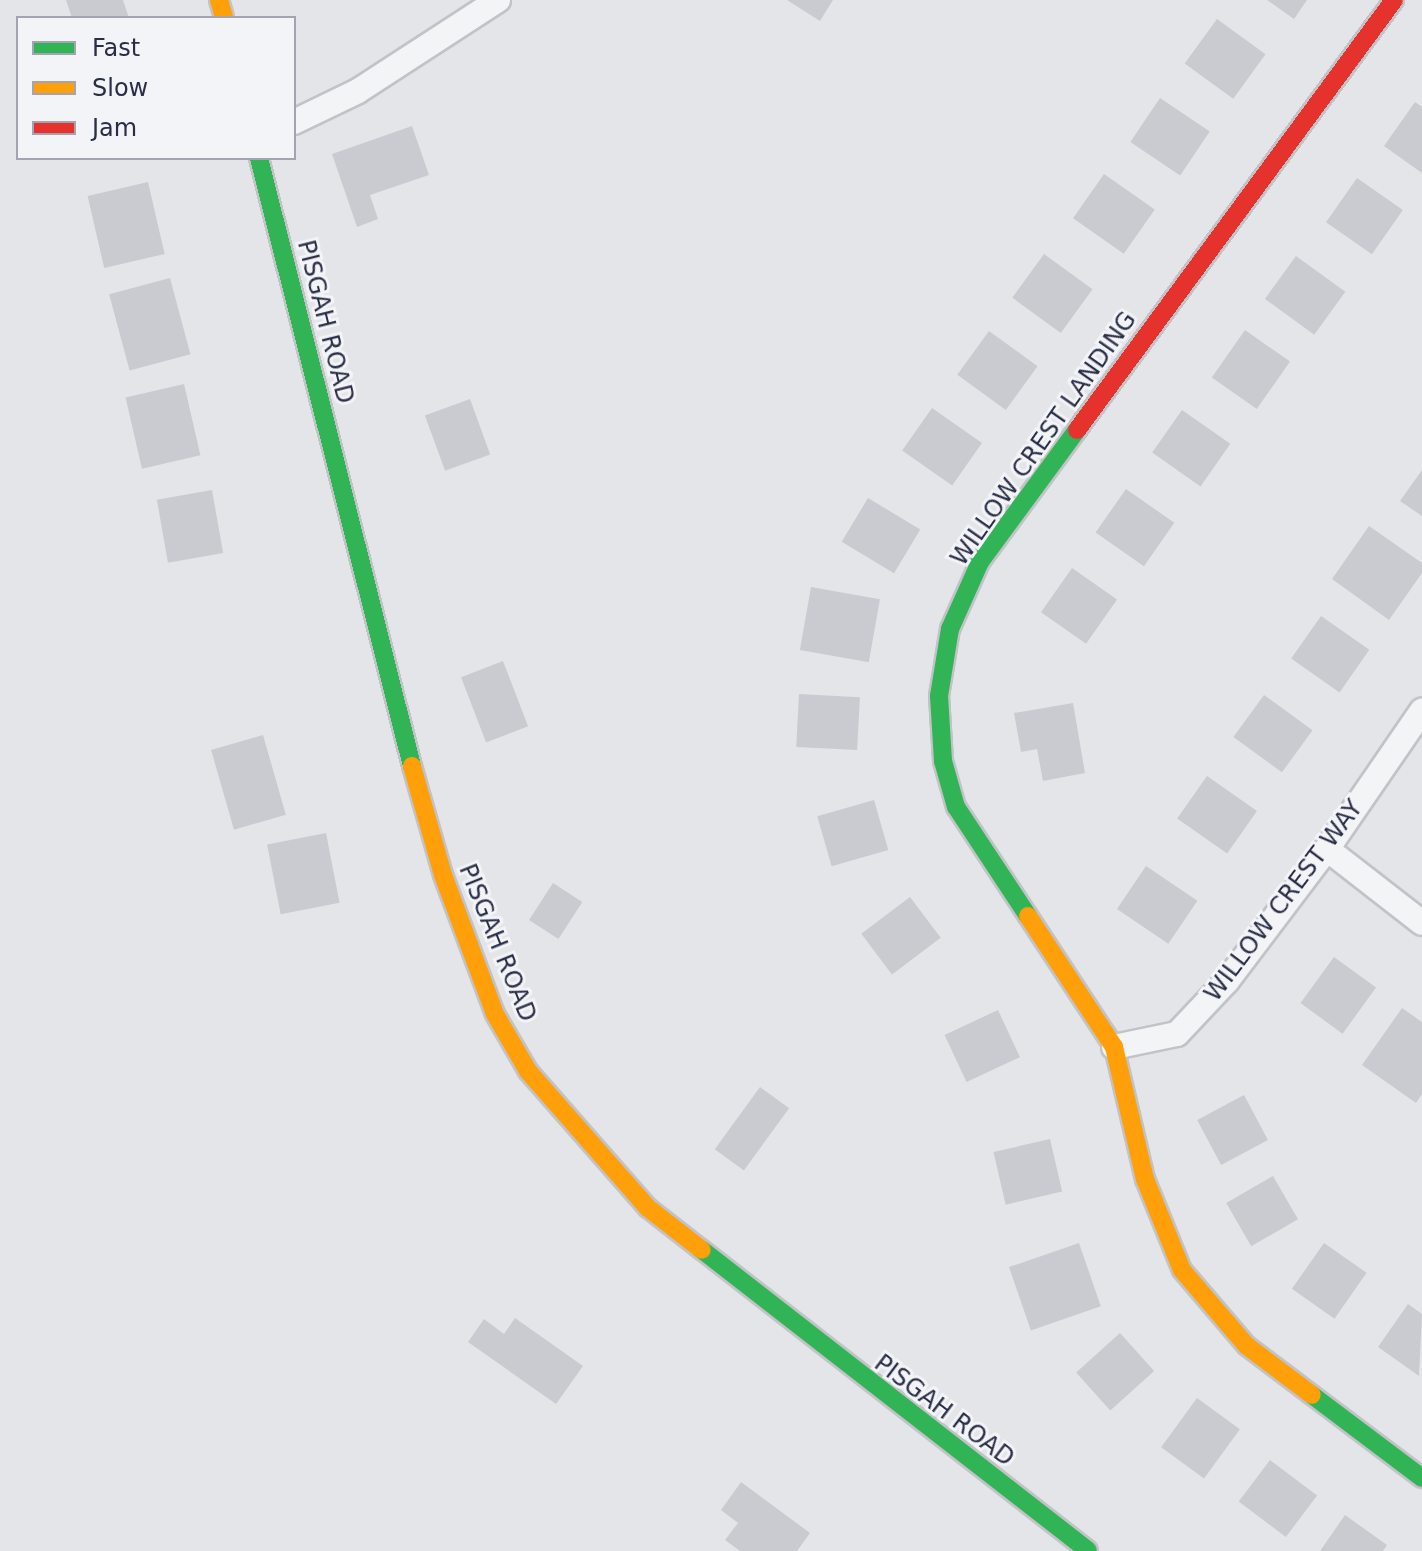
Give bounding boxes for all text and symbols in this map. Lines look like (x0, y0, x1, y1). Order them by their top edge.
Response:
legend (16, 16, 296, 160)
text: Fast (92, 34, 140, 62)
text: Slow (92, 74, 148, 102)
text: Jam (92, 114, 137, 142)
street label: PISGAH ROAD (291, 237, 359, 407)
street label: WILLOW CREST LANDING (945, 306, 1143, 572)
street label: WILLOW CREST WAY (1199, 795, 1369, 1007)
street label: PISGAH ROAD (452, 860, 542, 1026)
street label: PISGAH ROAD (868, 1349, 1020, 1473)

